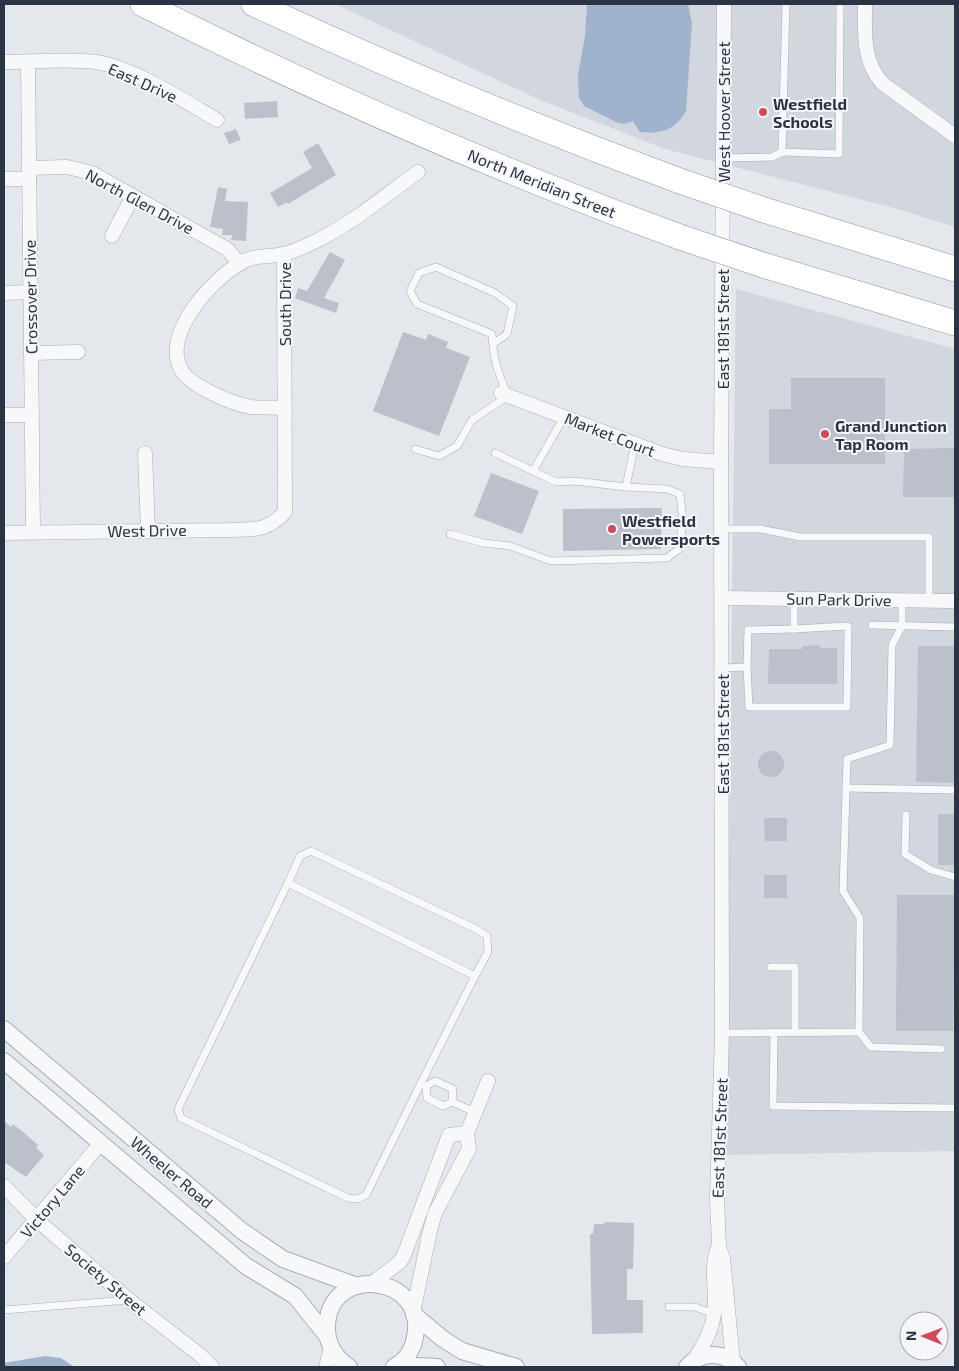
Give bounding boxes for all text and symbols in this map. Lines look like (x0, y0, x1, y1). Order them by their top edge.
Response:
street label: West Hoover Street (714, 41, 733, 183)
street label: East Drive (106, 58, 180, 106)
place label: Westfield Schools (773, 94, 847, 131)
marker: Westfield Schools (757, 106, 769, 118)
street label: North Meridian Street (465, 145, 619, 221)
street label: North Glen Drive (83, 164, 197, 238)
street label: Crossover Drive (20, 240, 40, 354)
street label: South Drive (275, 262, 294, 346)
street label: East 181st Street (713, 269, 732, 389)
street label: Market Court (562, 408, 658, 460)
place label: Grand Junction Tap Room (835, 416, 947, 453)
marker: Grand Junction Tap Room (819, 428, 831, 440)
place label: Westfield Powersports (622, 511, 720, 548)
street label: West Drive (107, 520, 187, 540)
marker: Westfield Powersports (606, 523, 618, 535)
street label: Sun Park Drive (786, 589, 892, 609)
street label: East 181st Street (713, 674, 732, 794)
street label: East 181st Street (707, 1078, 731, 1198)
street label: Wheeler Road (127, 1132, 217, 1212)
street label: Victory Lane (16, 1161, 88, 1241)
street label: Society Street (61, 1239, 151, 1319)
north arrow (899, 1311, 949, 1361)
text: N (902, 1331, 919, 1341)

